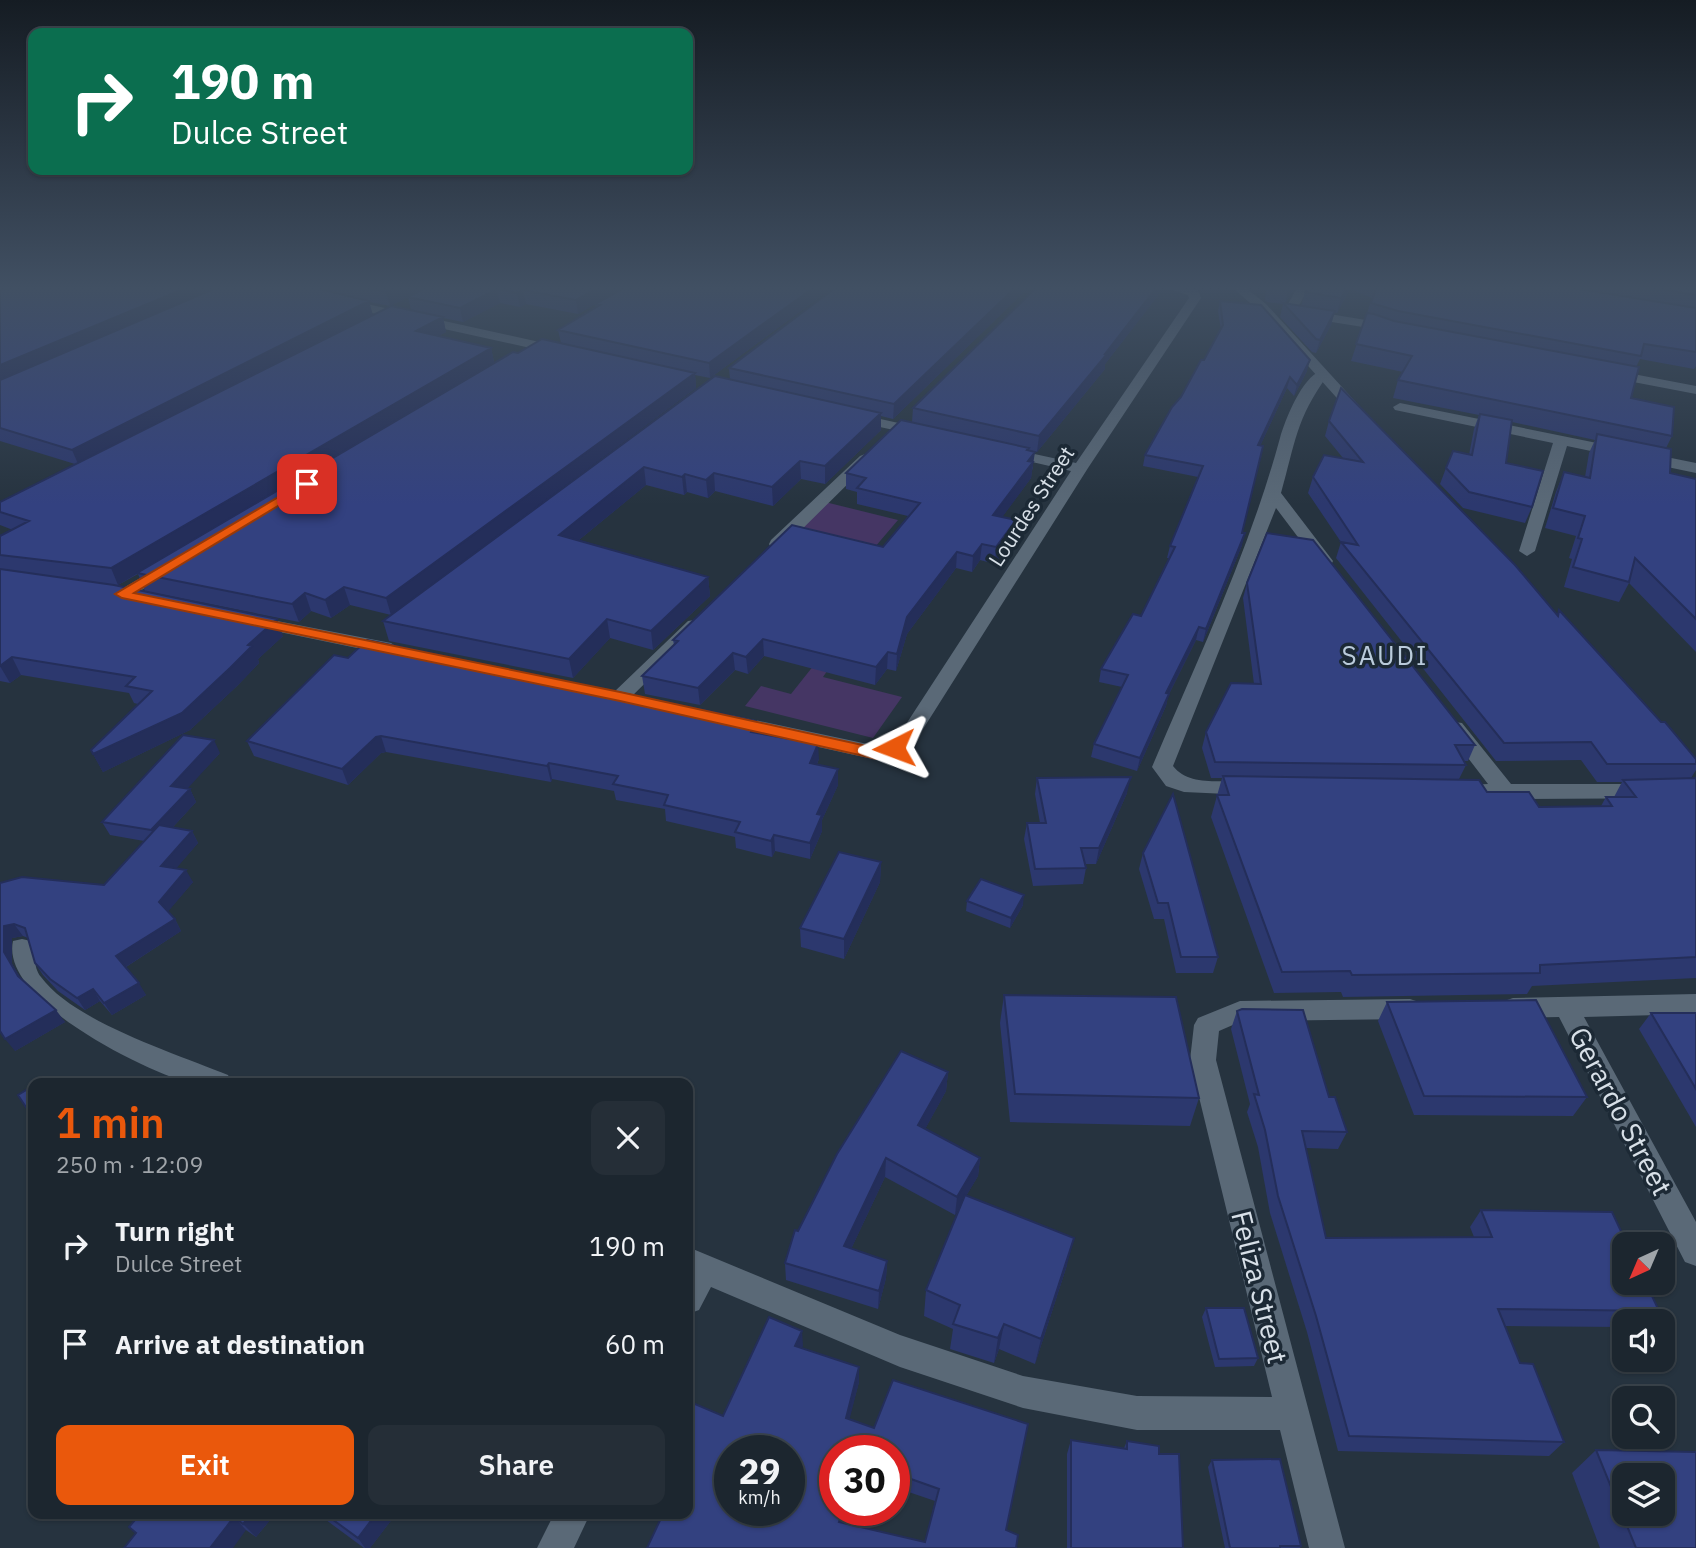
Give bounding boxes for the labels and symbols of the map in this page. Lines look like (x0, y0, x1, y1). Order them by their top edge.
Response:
street label: Lourdes Street (982, 440, 1080, 572)
pin (277, 454, 337, 514)
district label: SAUDI (1342, 638, 1428, 672)
position arrow (857, 711, 931, 785)
street label: Gerardo Street (1561, 1020, 1681, 1202)
street label: Feliza Street (1223, 1207, 1297, 1367)
north arrow (1612, 1232, 1675, 1295)
speed limit sign: 30 (819, 1435, 910, 1526)

